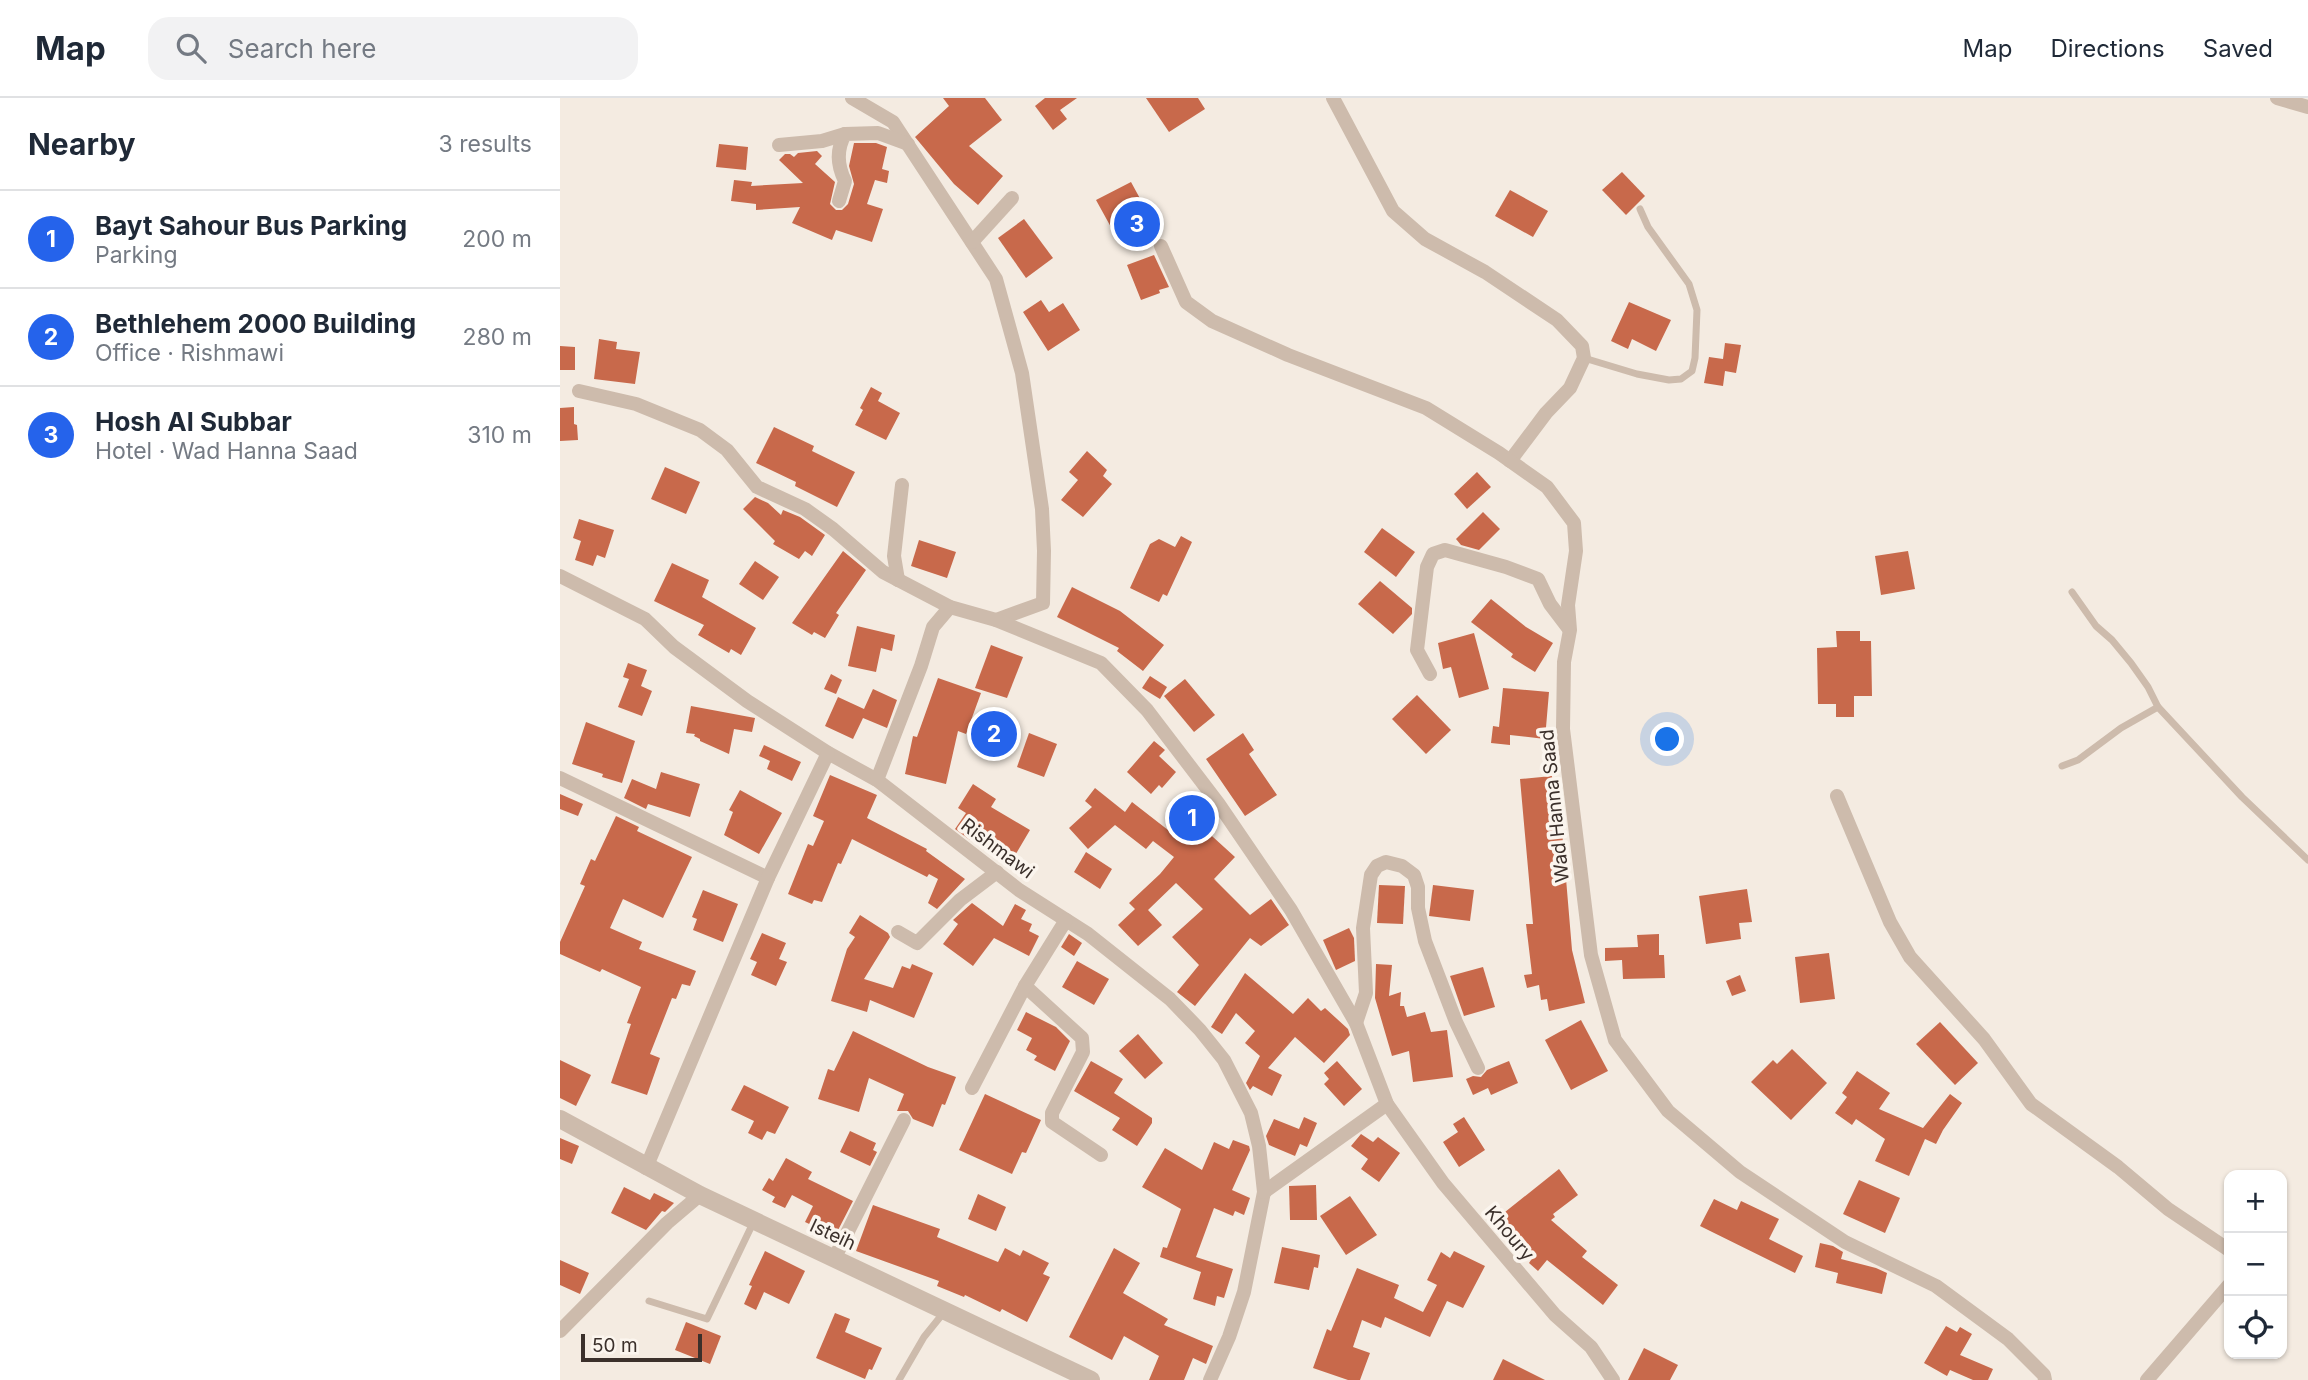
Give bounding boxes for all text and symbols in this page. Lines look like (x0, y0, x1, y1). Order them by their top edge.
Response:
search box (148, 17, 638, 80)
text: Map (35, 28, 106, 68)
icon: search (172, 29, 210, 67)
text: Search here (228, 33, 376, 64)
text: Map (1963, 34, 2012, 63)
text: Directions (2050, 34, 2165, 63)
text: Saved (2203, 34, 2273, 63)
text: Nearby (28, 126, 136, 162)
text: 3 results (439, 130, 532, 158)
pin: 3 (1114, 198, 1160, 250)
text: Bayt Sahour Bus Parking (95, 210, 407, 241)
text: 1 (46, 225, 56, 253)
text: 200 m (462, 225, 532, 253)
text: Parking (95, 241, 178, 269)
text: Bethlehem 2000 Building (95, 308, 416, 339)
text: 2 (44, 323, 58, 351)
text: 280 m (463, 323, 532, 351)
text: Office · Rishmawi (95, 339, 284, 367)
text: Hosh Al Subbar (95, 406, 292, 437)
text: 3 (44, 421, 58, 449)
text: 310 m (467, 421, 532, 449)
text: Hotel · Wad Hanna Saad (95, 437, 358, 465)
pin: 2 (971, 708, 1017, 760)
your location (1650, 722, 1684, 756)
street label: Wad Hanna Saad (1535, 728, 1574, 884)
pin: 1 (1169, 792, 1215, 844)
street label: Rishmawi (957, 813, 1039, 883)
map controls (2224, 1170, 2287, 1359)
button: + (2224, 1170, 2287, 1233)
street label: Khoury (1480, 1201, 1539, 1266)
street label: Isteih (806, 1214, 859, 1255)
button: − (2224, 1233, 2287, 1296)
button: locate (2224, 1296, 2287, 1359)
scale bar (581, 1331, 702, 1363)
text: 50 m (592, 1334, 638, 1357)

